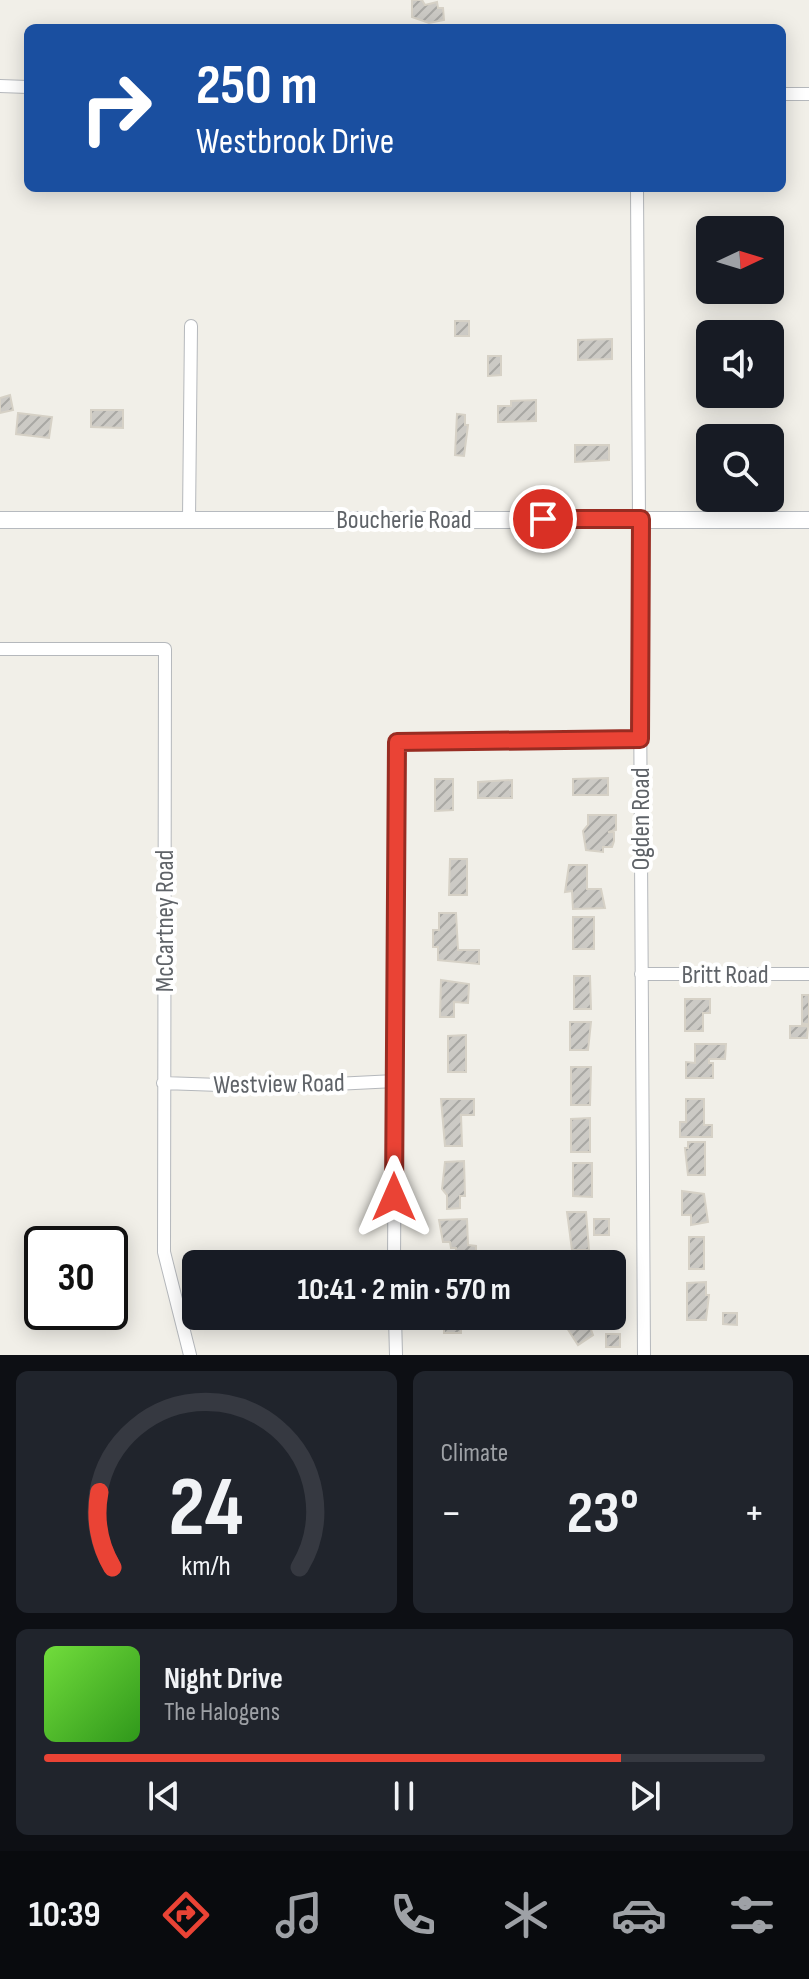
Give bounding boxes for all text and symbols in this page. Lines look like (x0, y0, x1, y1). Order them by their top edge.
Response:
text: 250 m (196, 53, 318, 120)
icon: right (64, 56, 168, 160)
text: Westbrook Drive (196, 121, 394, 164)
north arrow (696, 216, 784, 304)
map controls (696, 216, 784, 512)
button: sound (696, 320, 784, 408)
button: search (696, 424, 784, 512)
pin (509, 485, 577, 553)
icon: arrive (521, 497, 565, 541)
street label: Boucherie Road (336, 505, 472, 536)
street label: Ogden Road (626, 768, 657, 870)
street label: McCartney Road (150, 850, 181, 992)
street label: Britt Road (681, 960, 769, 991)
street label: Westview Road (213, 1068, 345, 1101)
position arrow (352, 1155, 436, 1239)
speed limit sign: 30 (24, 1226, 128, 1330)
text: 10:41 · 2 min · 570 m (297, 1272, 511, 1308)
text: Climate (441, 1438, 508, 1469)
text: 24 (169, 1459, 244, 1559)
text: 23° (567, 1478, 639, 1550)
text: − (441, 1487, 462, 1540)
text: + (743, 1487, 765, 1540)
text: km/h (182, 1549, 231, 1584)
text: Night Drive (164, 1661, 283, 1697)
text: The Halogens (164, 1697, 280, 1728)
icon: previous (142, 1774, 186, 1818)
icon: pause (382, 1774, 426, 1818)
icon: next (623, 1774, 667, 1818)
icon: directions (158, 1887, 214, 1943)
icon: music (271, 1887, 327, 1943)
icon: phone (385, 1887, 441, 1943)
icon: climate (498, 1887, 554, 1943)
icon: car (611, 1887, 667, 1943)
icon: filters (724, 1887, 780, 1943)
text: 10:39 (29, 1894, 101, 1937)

